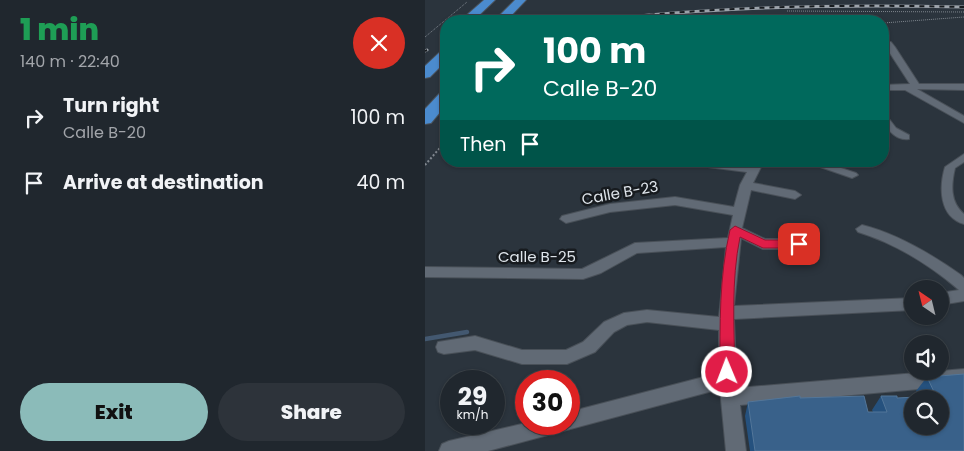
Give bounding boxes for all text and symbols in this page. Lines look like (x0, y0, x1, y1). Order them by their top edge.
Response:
text: 1 min (20, 8, 99, 51)
button: close (353, 17, 405, 69)
text: 100 m (543, 26, 646, 75)
icon: right (460, 35, 525, 100)
text: 140 m · 22:40 (20, 50, 120, 73)
text: Calle B-20 (543, 73, 657, 104)
text: Turn right (63, 92, 159, 119)
icon: right (20, 104, 48, 132)
text: 100 m (350, 104, 405, 131)
text: Calle B-20 (63, 121, 146, 144)
icon: arrive (516, 130, 544, 158)
text: Then (460, 131, 506, 158)
icon: arrive (20, 169, 48, 197)
text: Arrive at destination (63, 169, 264, 196)
text: 40 m (356, 169, 405, 196)
street label: Calle B-23 (580, 175, 660, 210)
pin (778, 223, 820, 265)
icon: arrive (785, 230, 813, 258)
street label: Calle B-25 (498, 246, 576, 267)
north arrow (904, 280, 949, 325)
map controls (904, 280, 949, 435)
button: sound (904, 335, 949, 380)
position arrow (700, 345, 752, 397)
speed limit sign: 30 (515, 370, 580, 435)
text: 29 (458, 379, 487, 414)
button: Exit (20, 383, 208, 441)
button: Share (218, 383, 405, 441)
button: search (904, 390, 949, 435)
text: km/h (457, 406, 488, 423)

